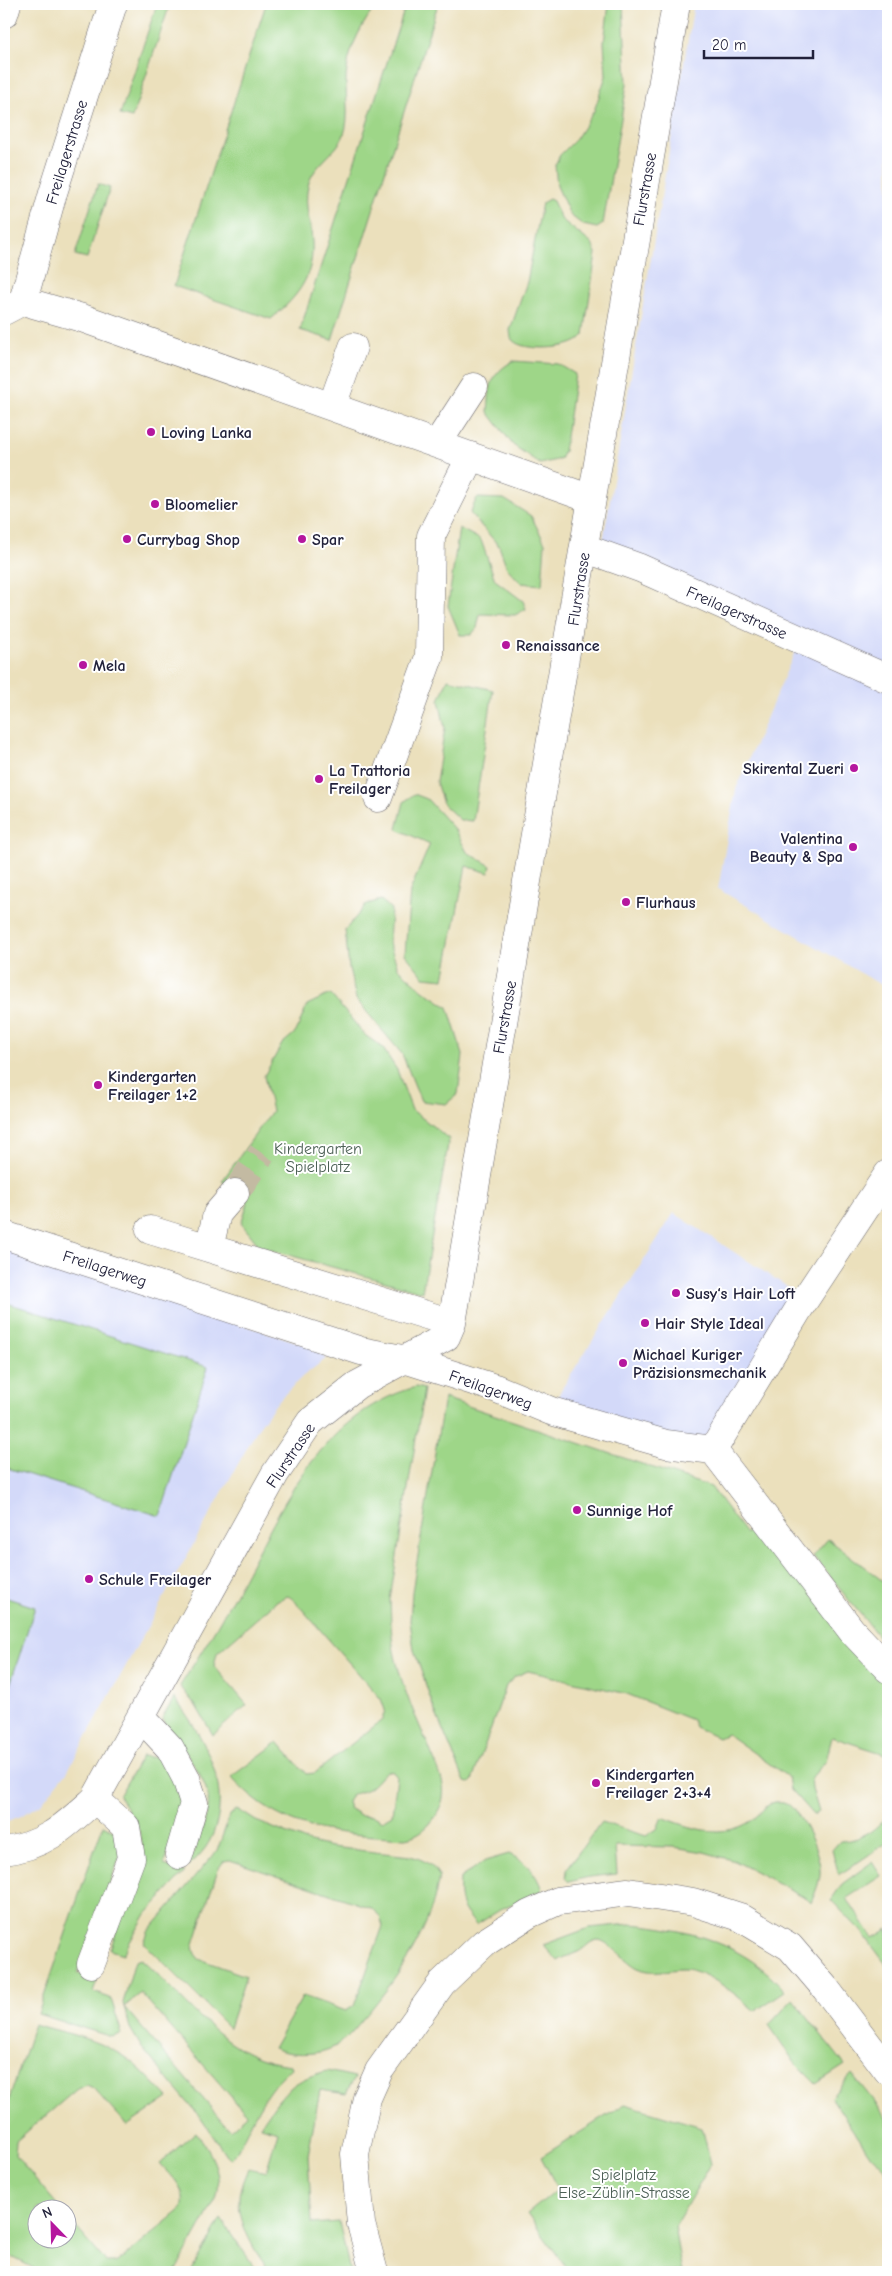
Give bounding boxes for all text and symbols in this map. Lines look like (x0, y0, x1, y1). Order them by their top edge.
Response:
scale bar (704, 28, 813, 60)
text: 20 m (712, 36, 746, 54)
street label: Freilagerstrasse (43, 98, 91, 207)
street label: Flurstrasse (630, 151, 660, 227)
place label: Loving Lanka (161, 424, 252, 442)
marker: Loving Lanka (145, 426, 157, 438)
place label: Bloomelier (165, 496, 238, 514)
marker: Bloomelier (149, 498, 161, 510)
place label: Currybag Shop (137, 531, 240, 549)
place label: Spar (312, 531, 344, 549)
marker: Currybag Shop (121, 533, 133, 545)
marker: Spar (296, 533, 308, 545)
street label: Flurstrasse (564, 551, 594, 627)
street label: Freilagerstrasse (683, 583, 790, 643)
place label: Renaissance (516, 637, 600, 655)
marker: Renaissance (500, 639, 512, 651)
place label: Mela (93, 657, 126, 675)
marker: Mela (77, 659, 89, 671)
place label: Skirental Zueri (743, 760, 844, 778)
place label: La Trattoria Freilager (329, 762, 410, 798)
marker: Skirental Zueri (848, 762, 860, 774)
marker: La Trattoria Freilager (313, 773, 325, 785)
place label: Valentina Beauty & Spa (750, 830, 843, 866)
marker: Valentina Beauty & Spa (847, 841, 859, 853)
place label: Flurhaus (636, 894, 696, 912)
marker: Flurhaus (620, 896, 632, 908)
street label: Flurstrasse (490, 979, 520, 1055)
place label: Kindergarten Freilager 1+2 (108, 1068, 197, 1104)
marker: Kindergarten Freilager 1+2 (92, 1079, 104, 1091)
park label: Kindergarten Spielplatz (274, 1140, 362, 1176)
street label: Freilagerweg (60, 1247, 149, 1291)
place label: Susy‘s Hair Loft (686, 1285, 796, 1303)
marker: Susy‘s Hair Loft (670, 1287, 682, 1299)
place label: Hair Style Ideal (655, 1315, 764, 1333)
marker: Hair Style Ideal (639, 1317, 651, 1329)
place label: Michael Kuriger Präzisionsmechanik (633, 1346, 766, 1382)
marker: Michael Kuriger Präzisionsmechanik (617, 1357, 629, 1369)
street label: Freilagerweg (447, 1367, 535, 1413)
street label: Flurstrasse (263, 1420, 319, 1491)
place label: Sunnige Hof (587, 1502, 673, 1520)
marker: Sunnige Hof (571, 1504, 583, 1516)
place label: Schule Freilager (99, 1571, 212, 1589)
marker: Schule Freilager (83, 1573, 95, 1585)
place label: Kindergarten Freilager 2+3+4 (606, 1766, 711, 1802)
marker: Kindergarten Freilager 2+3+4 (590, 1777, 602, 1789)
park label: Spielplatz Else-Züblin-Strasse (558, 2166, 690, 2202)
north arrow (28, 2198, 78, 2248)
text: N (40, 2203, 55, 2222)

